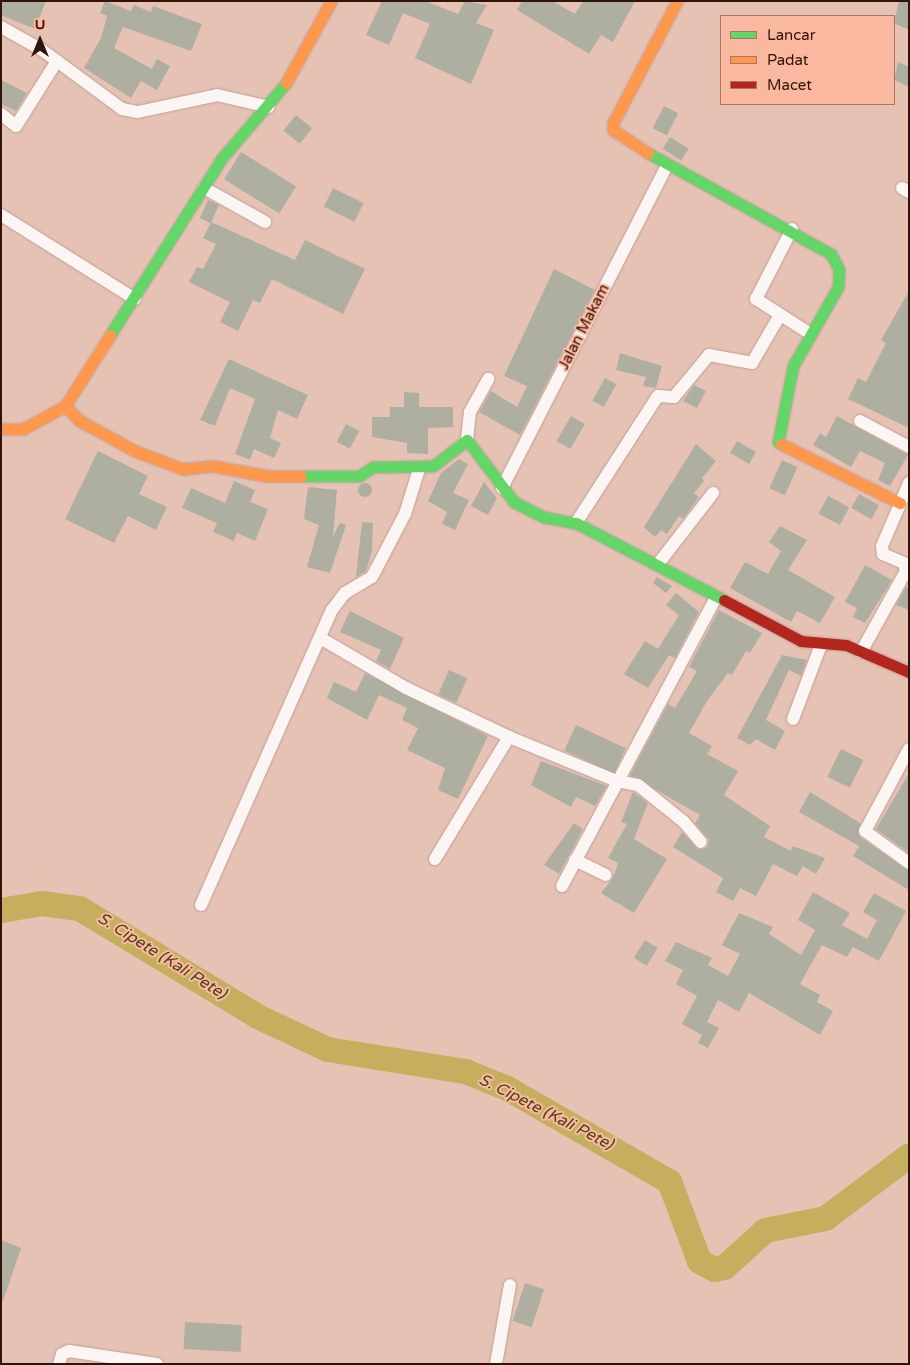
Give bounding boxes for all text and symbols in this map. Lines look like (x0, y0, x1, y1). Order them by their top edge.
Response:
north arrow (15, 15, 65, 65)
legend (720, 15, 895, 105)
text: U (35, 16, 45, 33)
text: Lancar (767, 26, 815, 44)
text: Padat (767, 51, 809, 69)
text: Macet (767, 76, 812, 94)
street label: Jalan Makam (555, 281, 613, 373)
water label: S. Cipete (Kali Pete) (94, 909, 230, 1003)
water label: S. Cipete (Kali Pete) (476, 1070, 616, 1154)

